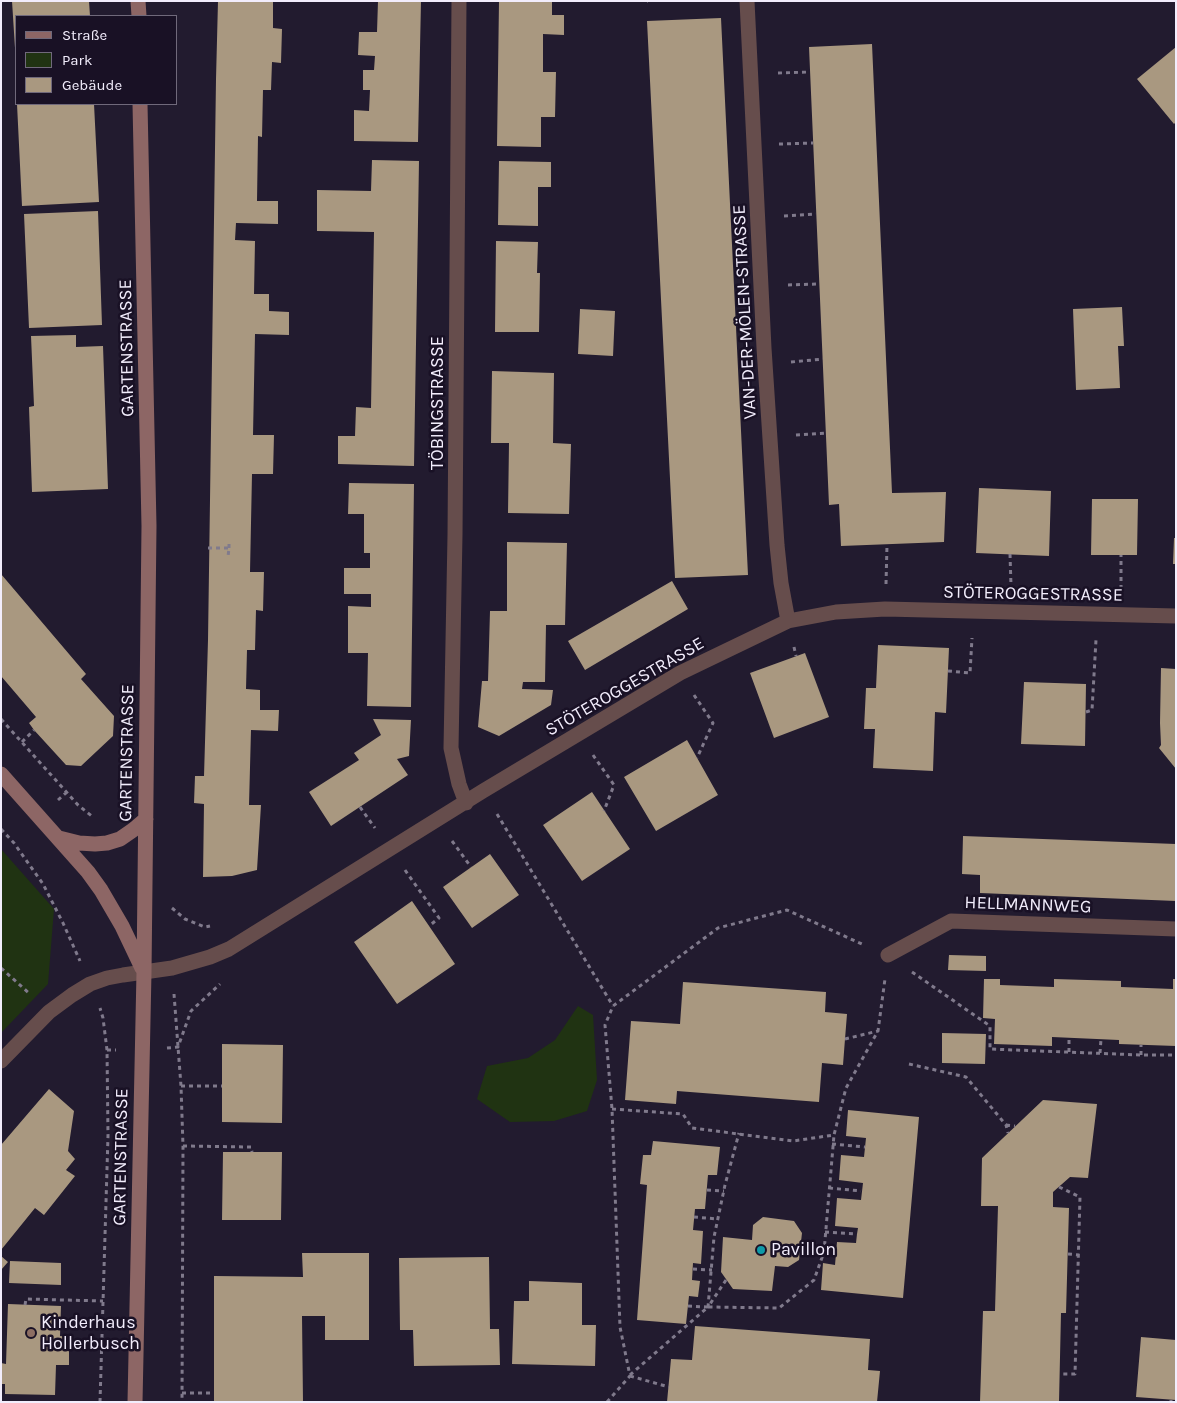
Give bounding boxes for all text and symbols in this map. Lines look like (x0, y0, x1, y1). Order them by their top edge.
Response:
legend (15, 15, 178, 105)
text: Straße (62, 26, 107, 44)
text: Park (62, 51, 92, 69)
text: Gebäude (62, 76, 122, 94)
street label: VAN-DER-MÖLEN-STRASSE (729, 204, 761, 420)
street label: GARTENSTRASSE (115, 279, 139, 417)
street label: TÖBINGSTRASSE (427, 336, 449, 470)
street label: STÖTEROGGESTRASSE (943, 582, 1123, 606)
street label: STÖTEROGGESTRASSE (542, 633, 708, 741)
street label: GARTENSTRASSE (115, 684, 139, 822)
street label: HELLMANNWEG (964, 892, 1092, 918)
street label: GARTENSTRASSE (109, 1088, 133, 1226)
place label: Pavillon (771, 1239, 836, 1261)
marker: Pavillon (755, 1244, 767, 1256)
place label: Kinderhaus Hollerbusch (41, 1312, 140, 1355)
marker: Kinderhaus Hollerbusch (25, 1327, 37, 1339)

